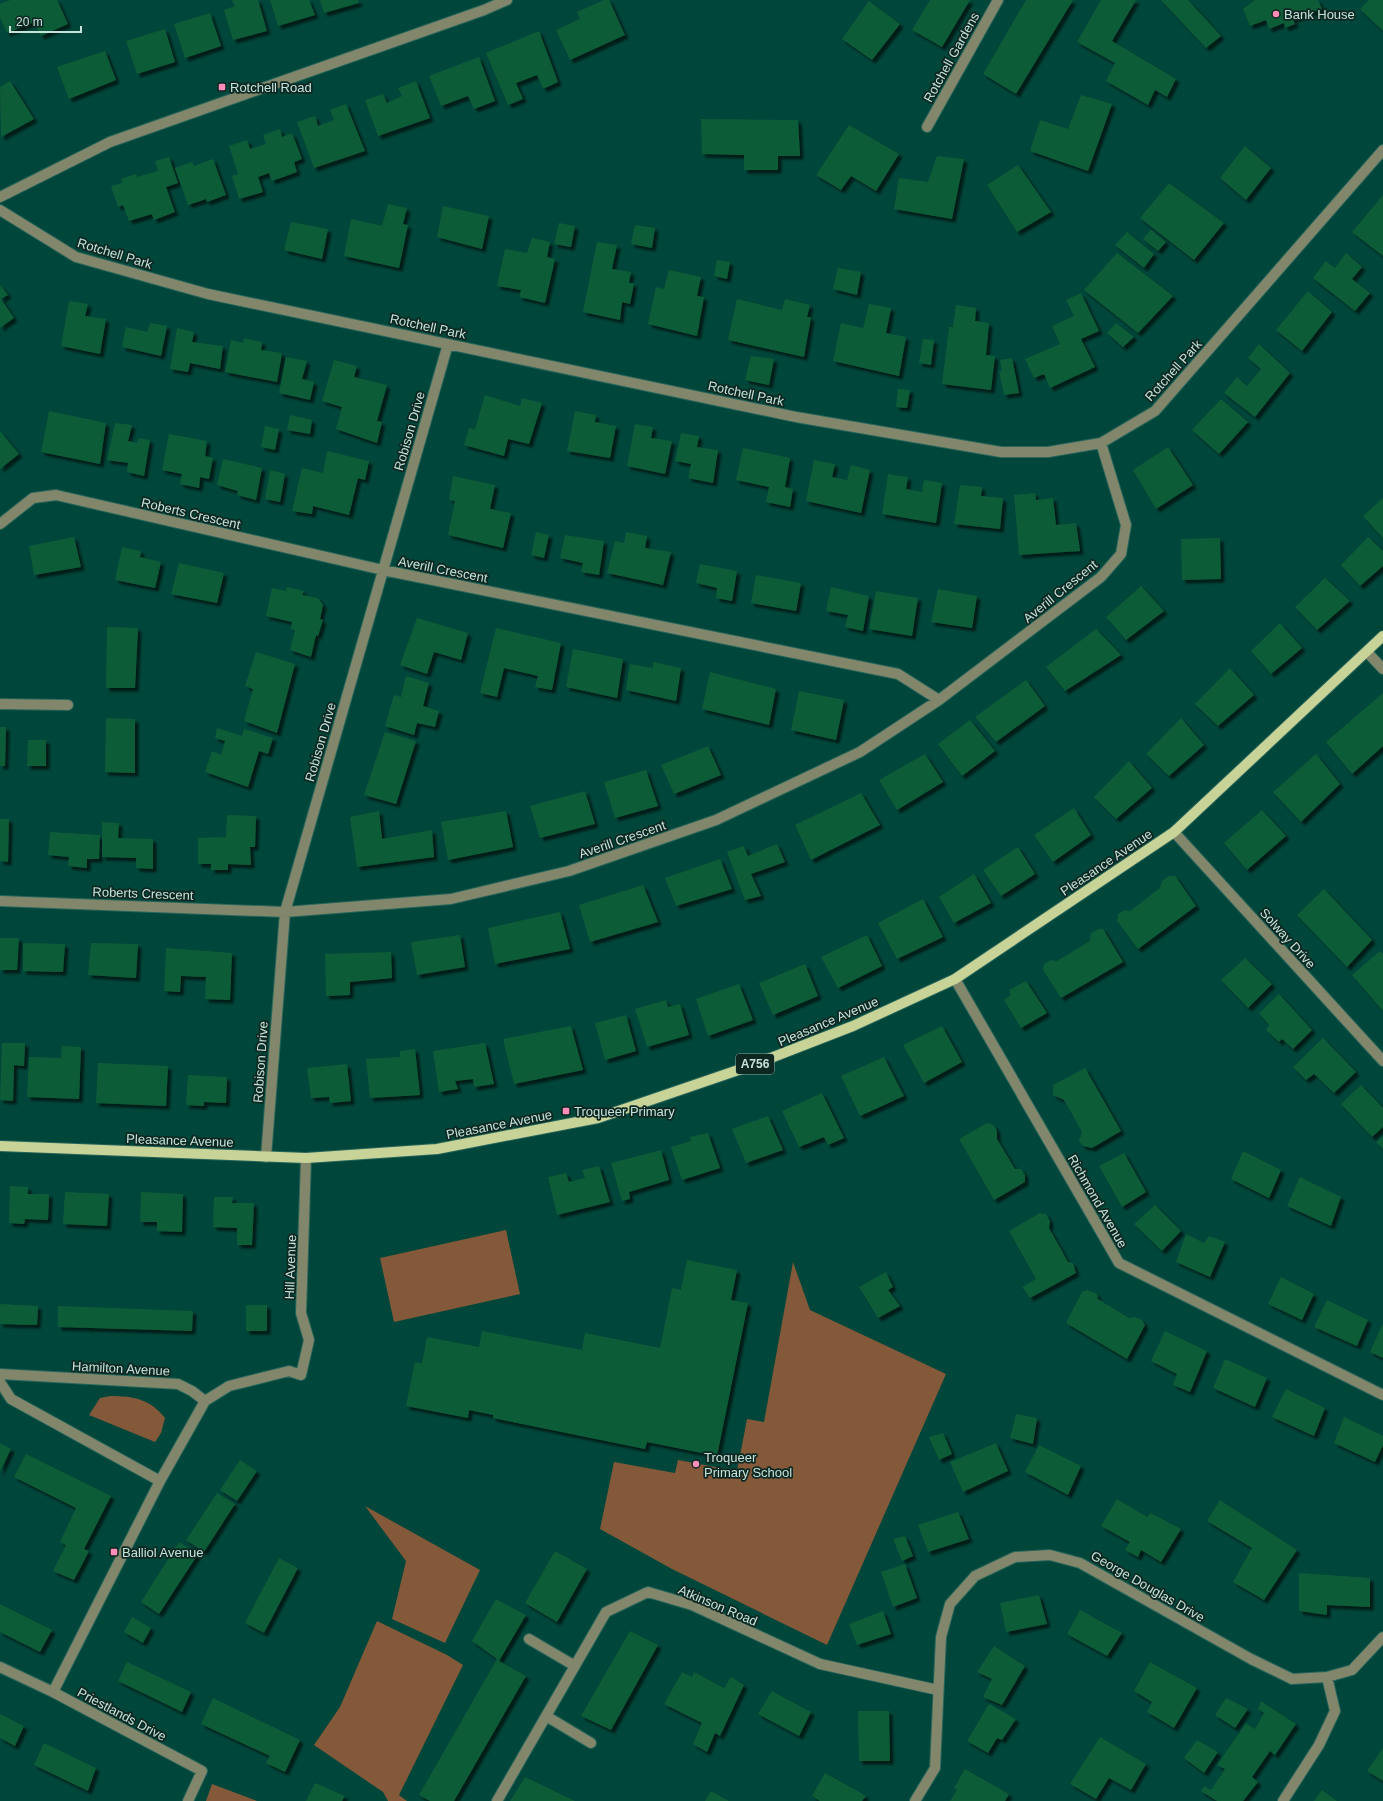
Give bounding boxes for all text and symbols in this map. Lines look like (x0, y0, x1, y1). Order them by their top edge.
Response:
place label: Bank House (1284, 7, 1355, 22)
scale bar (10, 8, 81, 34)
street label: Rotchell Gardens (921, 9, 983, 105)
marker: Bank House (1271, 9, 1281, 19)
text: 20 m (16, 15, 43, 29)
place label: Rotchell Road (230, 80, 312, 95)
marker: Rotchell Road (217, 82, 227, 92)
street label: Rotchell Park (76, 235, 154, 272)
street label: Rotchell Park (389, 311, 468, 342)
street label: Rotchell Park (1142, 336, 1205, 404)
street label: Rotchell Park (707, 378, 786, 409)
street label: Robison Drive (391, 390, 428, 472)
street label: Roberts Crescent (140, 495, 242, 532)
street label: Averill Crescent (397, 553, 489, 586)
street label: Averill Crescent (1020, 557, 1101, 626)
street label: Robison Drive (302, 701, 339, 783)
street label: Averill Crescent (577, 817, 668, 861)
street label: Pleasance Avenue (1058, 826, 1155, 899)
street label: Roberts Crescent (92, 884, 194, 903)
street label: Solway Drive (1257, 905, 1319, 972)
street label: Pleasance Avenue (776, 994, 881, 1049)
street label: Robison Drive (250, 1021, 271, 1103)
road number: A756 (736, 1054, 774, 1074)
place label: Troqueer Primary (574, 1104, 675, 1119)
marker: Troqueer Primary (561, 1106, 571, 1116)
street label: Pleasance Avenue (445, 1107, 553, 1142)
street label: Pleasance Avenue (126, 1131, 234, 1150)
street label: Richmond Avenue (1065, 1152, 1130, 1251)
street label: Hill Avenue (282, 1234, 299, 1300)
street label: Hamilton Avenue (72, 1358, 170, 1379)
place label: Troqueer Primary School (704, 1450, 792, 1480)
marker: Troqueer Primary School (691, 1459, 701, 1469)
place label: Balliol Avenue (122, 1545, 203, 1560)
marker: Balliol Avenue (109, 1547, 119, 1557)
street label: George Douglas Drive (1088, 1548, 1207, 1625)
street label: Atkinson Road (676, 1582, 760, 1629)
street label: Priestlands Drive (75, 1685, 169, 1744)

